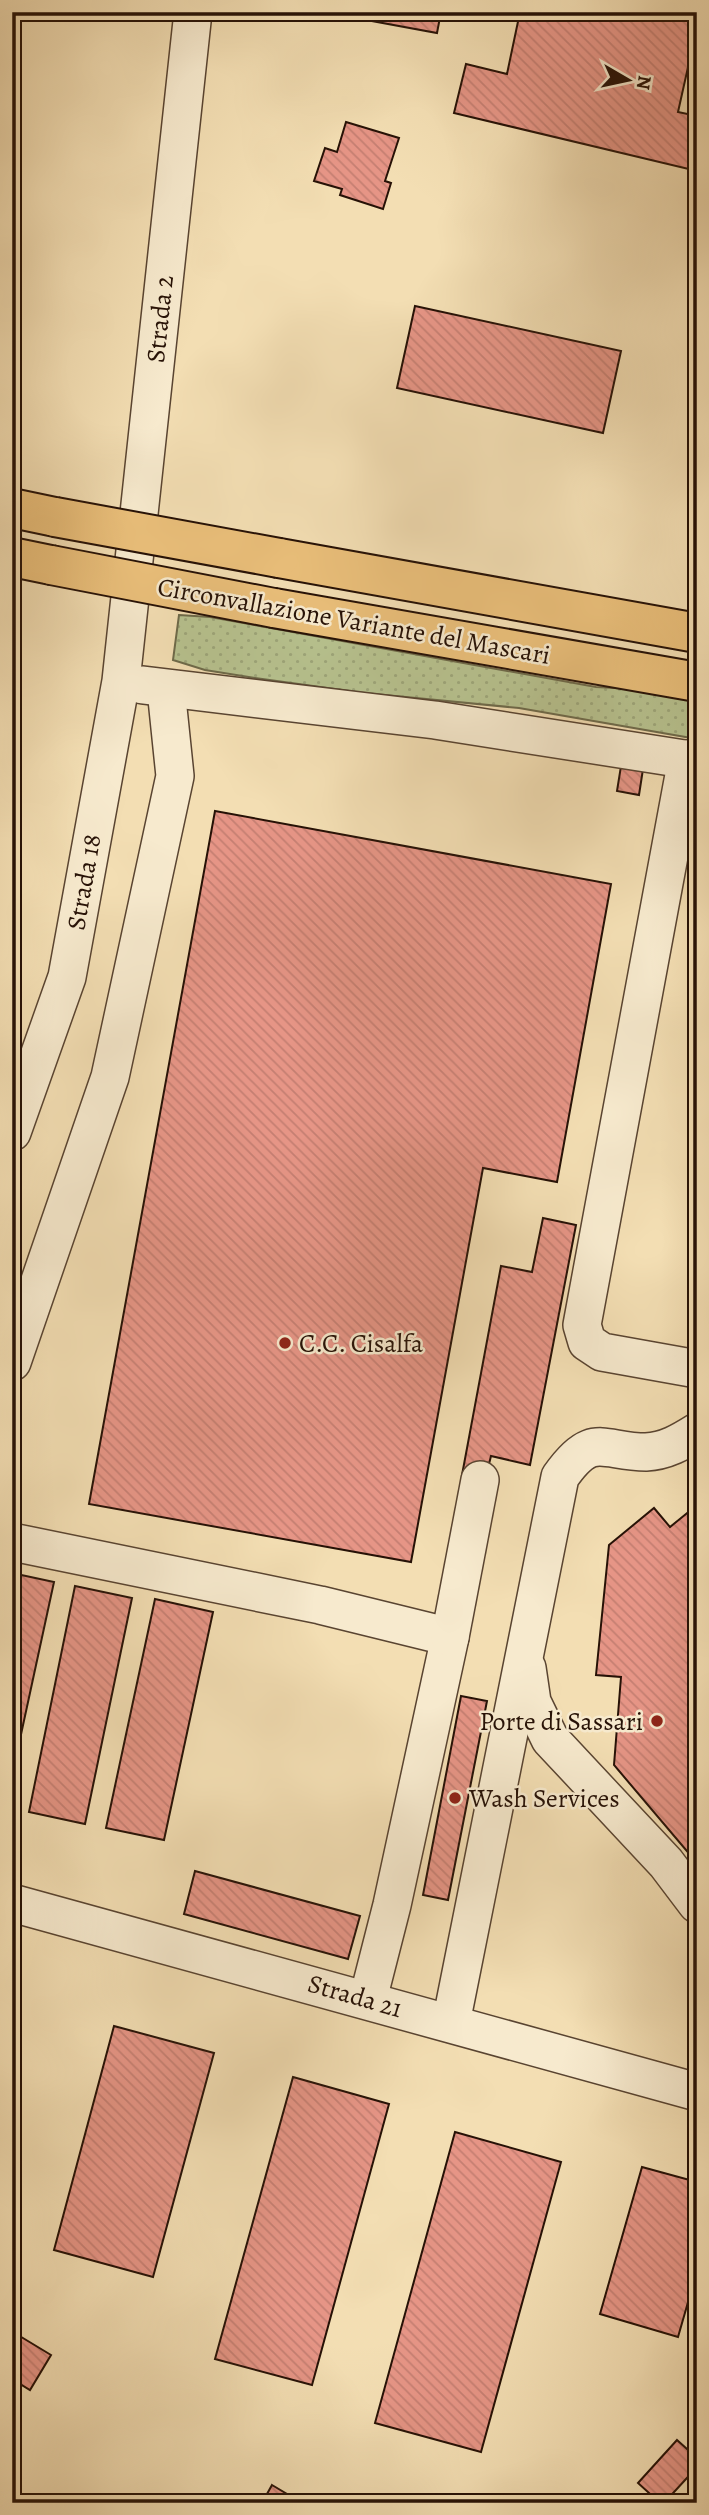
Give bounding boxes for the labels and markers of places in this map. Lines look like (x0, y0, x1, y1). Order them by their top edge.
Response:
place label: C.C. Cisalfa (299, 1326, 423, 1361)
marker: C.C. Cisalfa (277, 1335, 293, 1351)
place label: Porte di Sassari (479, 1704, 643, 1739)
marker: Porte di Sassari (649, 1713, 665, 1729)
place label: Wash Services (468, 1781, 620, 1816)
marker: Wash Services (447, 1790, 463, 1806)

